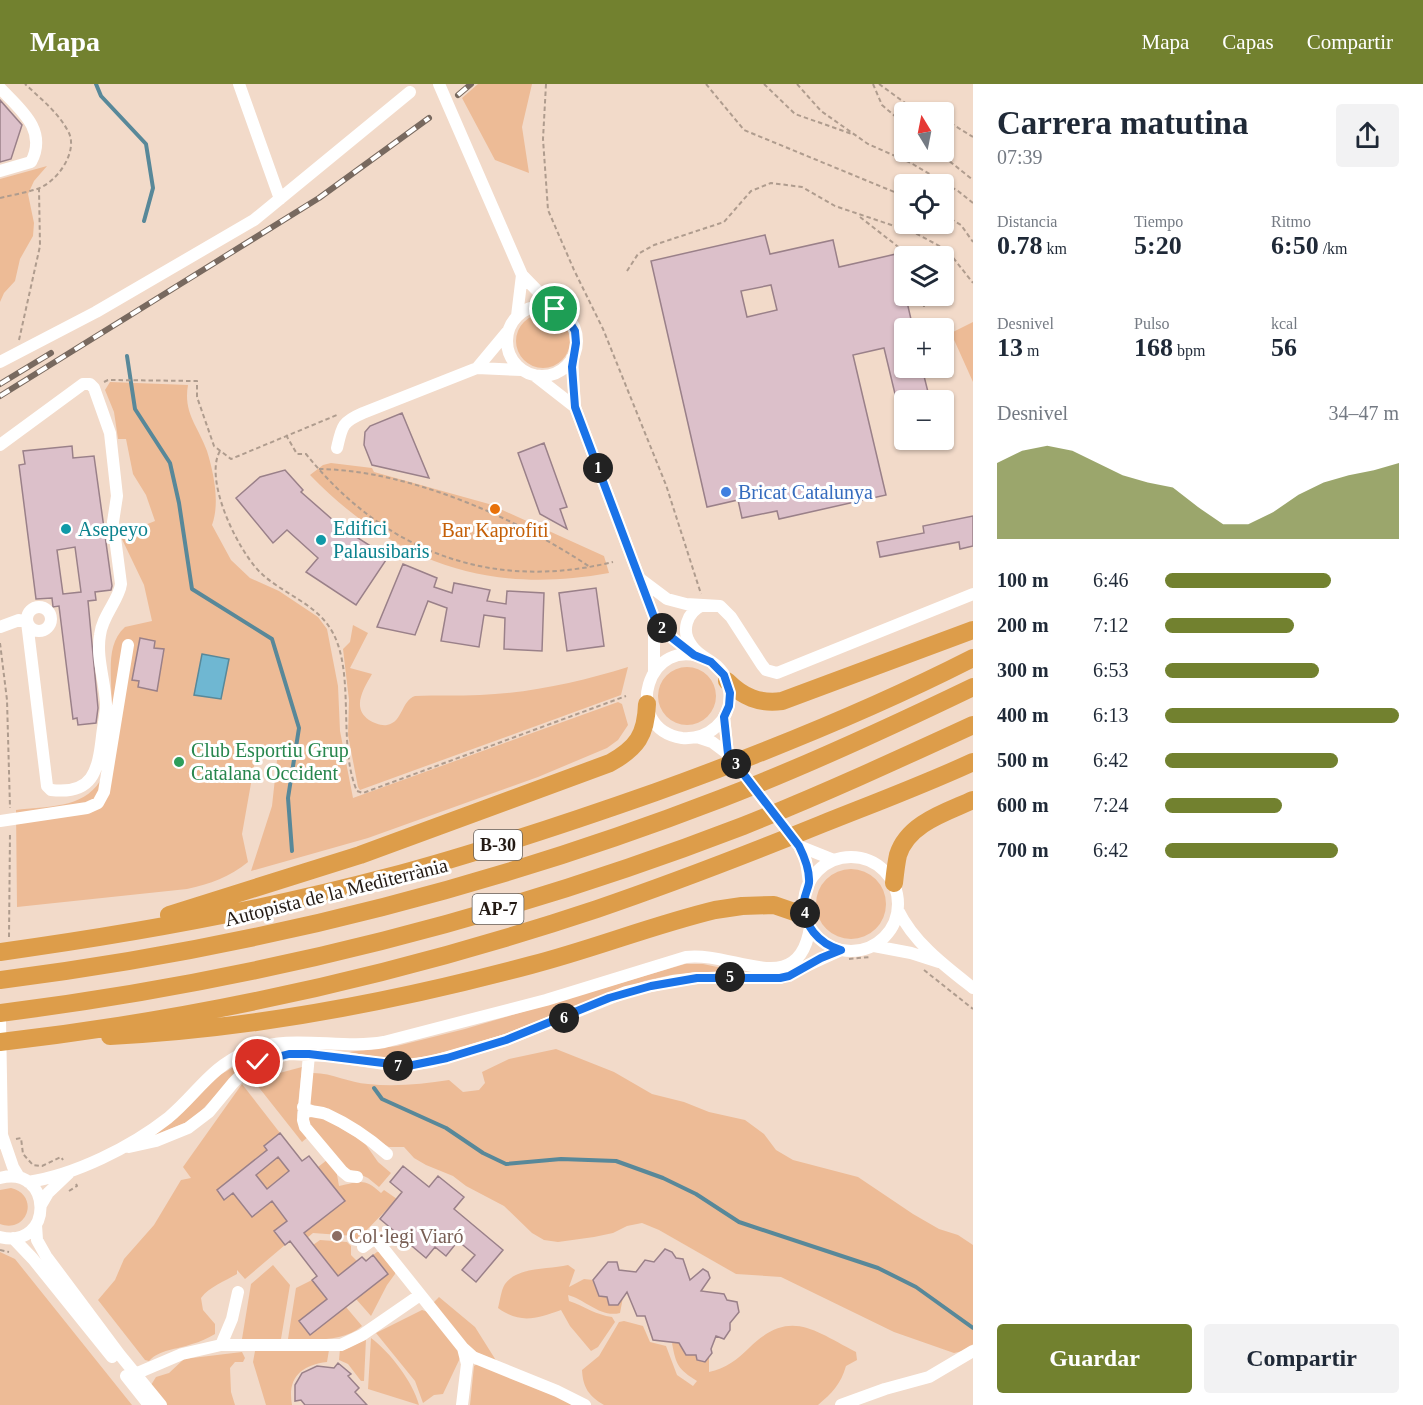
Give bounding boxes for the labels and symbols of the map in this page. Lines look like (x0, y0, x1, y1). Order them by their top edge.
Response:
north arrow (894, 102, 954, 162)
pin (529, 283, 580, 334)
pin: 1 (583, 453, 613, 483)
place label: Bricat Catalunya (738, 481, 873, 504)
marker: Bricat Catalunya (719, 485, 733, 499)
marker: Bar Kaprofiti (488, 502, 502, 516)
place label: Edifici Palausibaris (333, 517, 430, 562)
place label: Asepeyo (78, 518, 148, 541)
place label: Bar Kaprofiti (441, 519, 549, 542)
marker: Asepeyo (59, 522, 73, 536)
marker: Edifici Palausibaris (314, 533, 328, 547)
pin: 2 (647, 613, 677, 643)
place label: Club Esportiu Grup Catalana Occident (191, 739, 349, 784)
pin: 3 (721, 749, 751, 779)
marker: Club Esportiu Grup Catalana Occident (172, 755, 186, 769)
road number: B-30 (474, 830, 522, 860)
street label: Autopista de la Mediterrània (222, 854, 450, 931)
road number: AP-7 (472, 894, 524, 924)
pin: 4 (790, 898, 820, 928)
pin: 5 (715, 962, 745, 992)
pin: 6 (549, 1003, 579, 1033)
pin (232, 1036, 283, 1087)
pin: 7 (383, 1051, 413, 1081)
place label: Col·legi Viaró (349, 1225, 464, 1248)
marker: Col·legi Viaró (330, 1229, 344, 1243)

